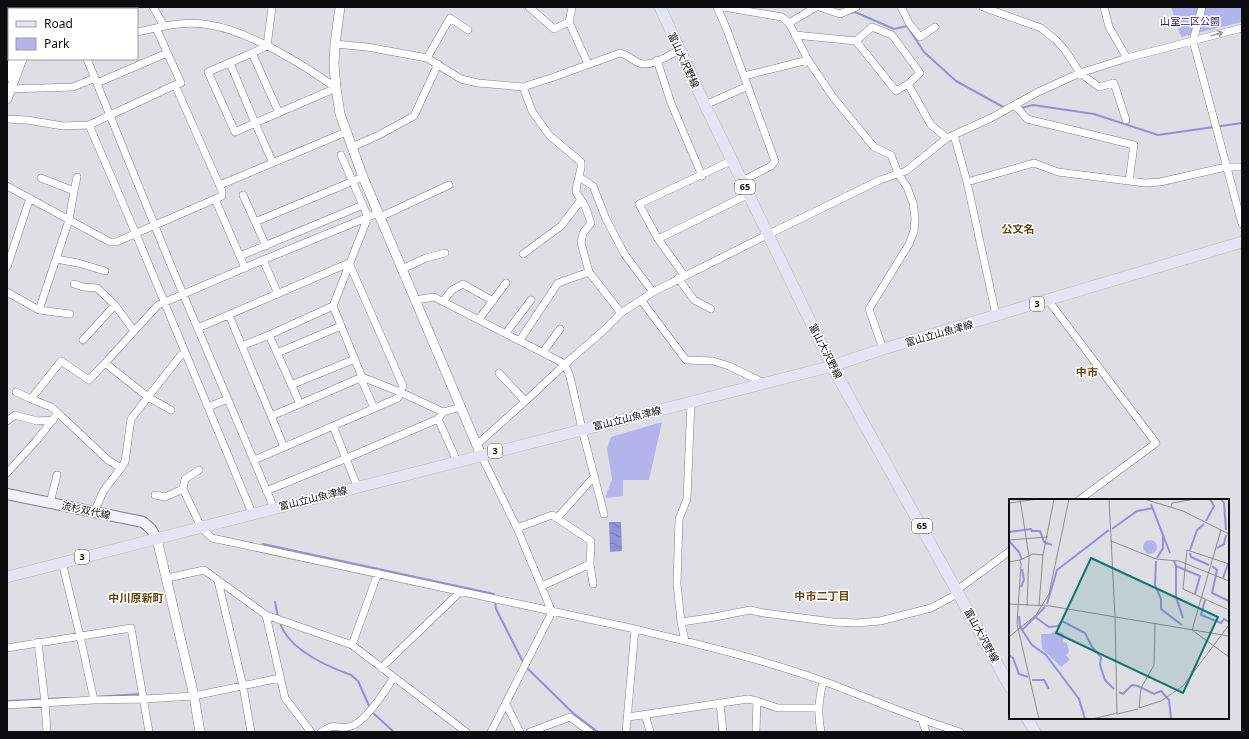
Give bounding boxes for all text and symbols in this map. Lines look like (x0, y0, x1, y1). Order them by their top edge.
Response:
legend (8, 8, 138, 60)
park label: 山室二区公園 (1160, 14, 1220, 28)
text: Road (44, 15, 73, 32)
street label: 富山大沢野線 (665, 30, 703, 90)
one-way arrow (1211, 30, 1224, 37)
text: Park (44, 35, 70, 52)
road number: 65 (735, 180, 755, 194)
district label: 公文名 (1002, 221, 1035, 236)
road number: 3 (1030, 297, 1044, 311)
street label: 富山立山魚津線 (903, 317, 975, 349)
street label: 富山大沢野線 (806, 321, 846, 381)
district label: 中市 (1076, 364, 1098, 379)
street label: 富山立山魚津線 (591, 403, 663, 433)
road number: 3 (488, 444, 502, 458)
street label: 富山立山魚津線 (277, 483, 349, 513)
street label: 流杉双代線 (60, 498, 112, 522)
inset map (1009, 499, 1229, 719)
road number: 65 (912, 519, 932, 533)
road number: 3 (75, 550, 89, 564)
district label: 中市二丁目 (795, 588, 850, 603)
district label: 中川原新町 (109, 590, 164, 605)
street label: 富山大沢野線 (961, 605, 1003, 665)

